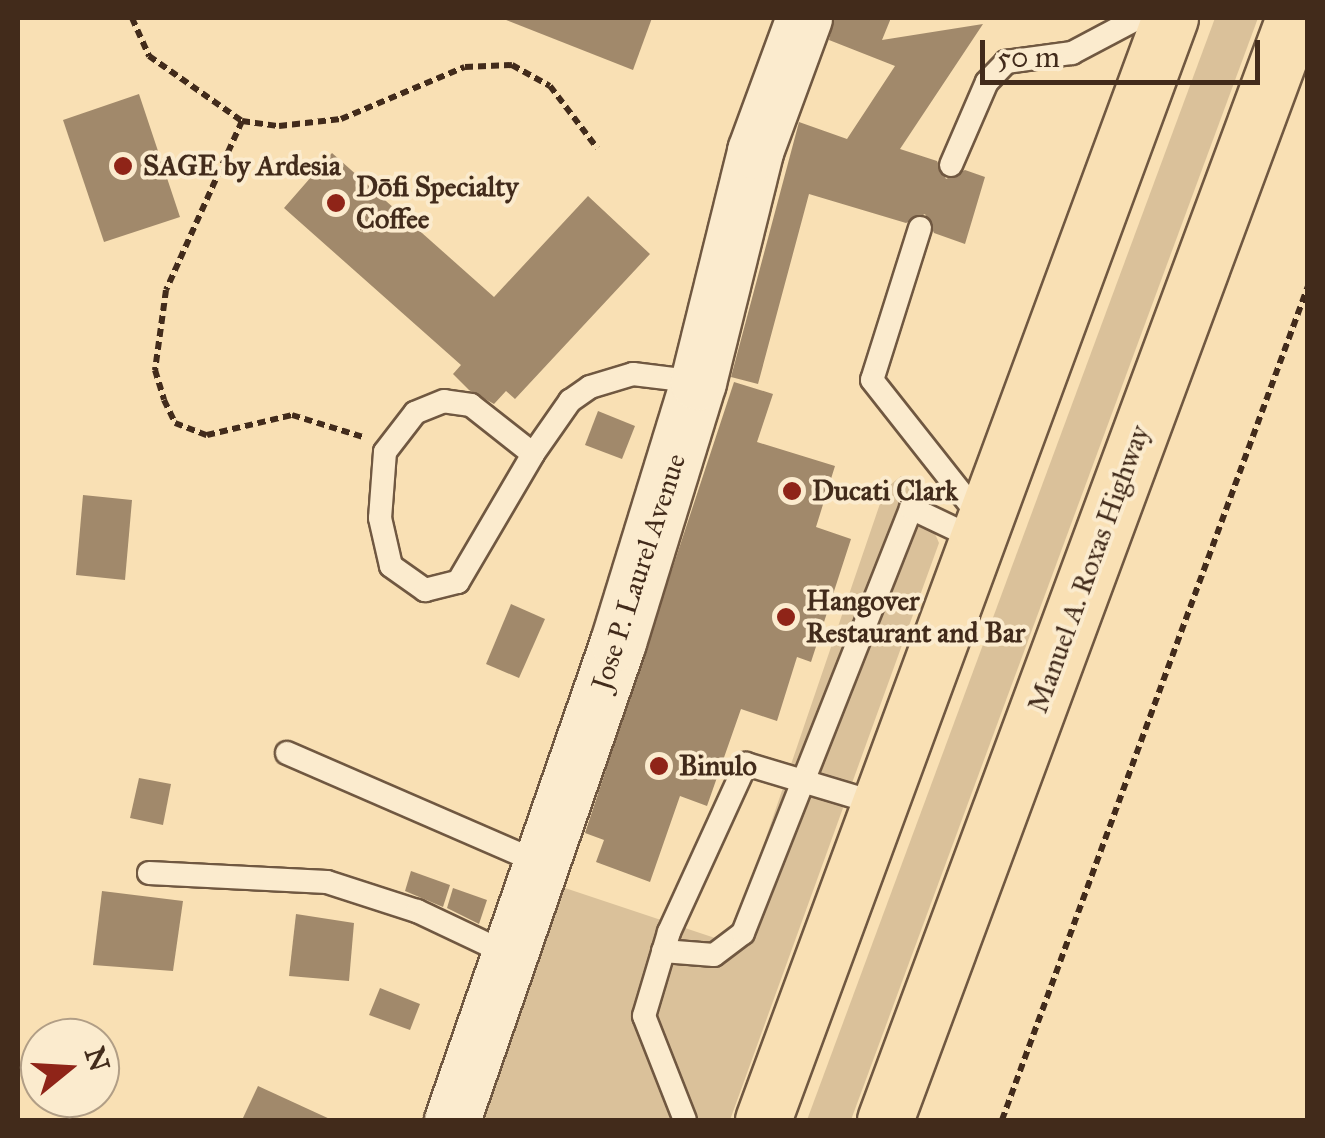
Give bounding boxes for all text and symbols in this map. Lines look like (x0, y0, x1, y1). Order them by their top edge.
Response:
scale bar (985, 20, 1265, 82)
text: 50 m (997, 39, 1060, 75)
place label: SAGE by Ardesia (143, 149, 341, 183)
marker: SAGE by Ardesia (112, 155, 134, 177)
place label: Dōfi Specialty Coffee (356, 170, 518, 236)
marker: Dōfi Specialty Coffee (325, 192, 347, 214)
street label: Manuel A. Roxas Highway (1021, 421, 1157, 717)
street label: Jose P. Laurel Avenue (585, 450, 693, 694)
place label: Ducati Clark (812, 474, 958, 508)
marker: Ducati Clark (781, 480, 803, 502)
place label: Hangover Restaurant and Bar (806, 584, 1025, 650)
marker: Hangover Restaurant and Bar (775, 606, 797, 628)
place label: Binulo (679, 749, 757, 783)
marker: Binulo (648, 755, 670, 777)
north arrow (20, 1018, 120, 1118)
text: N (77, 1042, 117, 1076)

